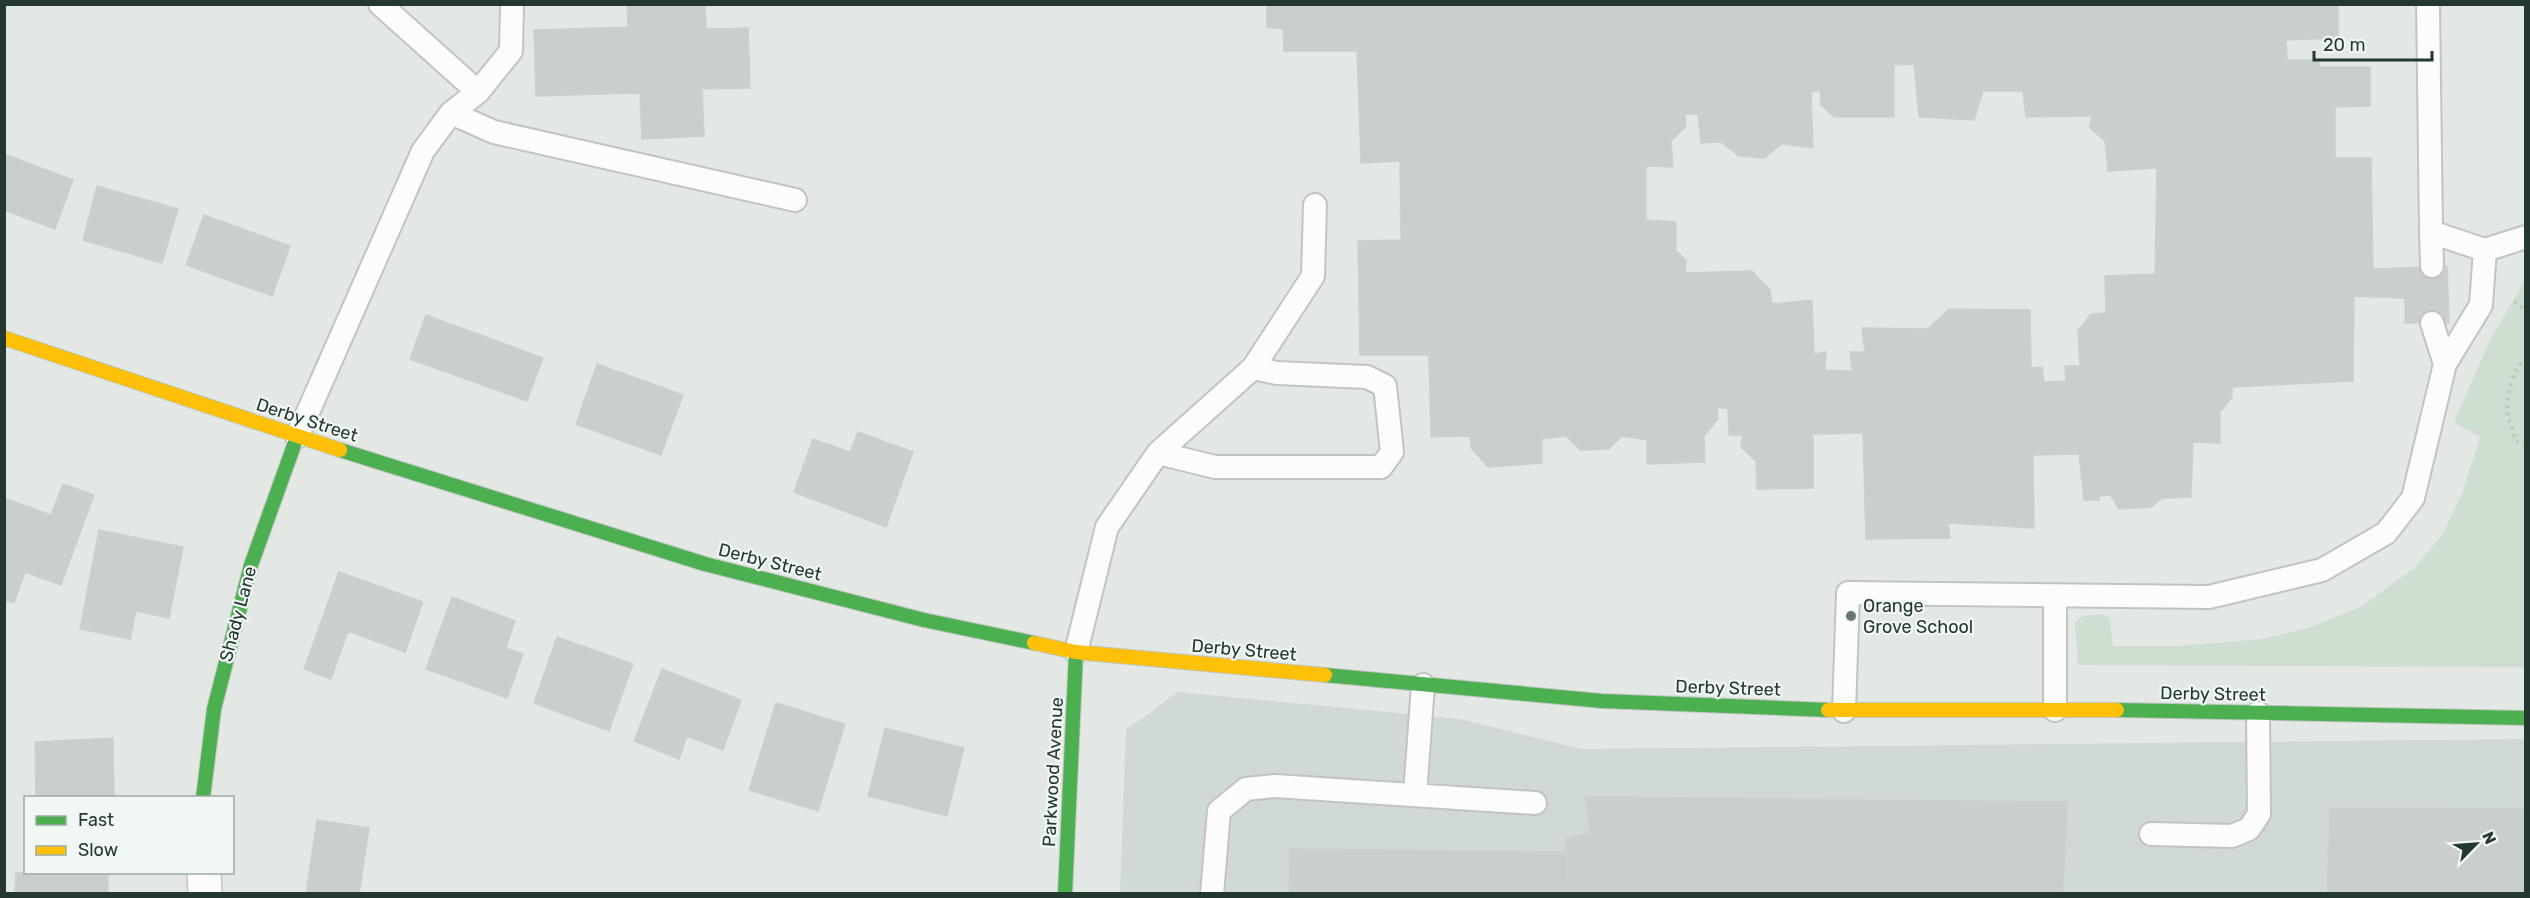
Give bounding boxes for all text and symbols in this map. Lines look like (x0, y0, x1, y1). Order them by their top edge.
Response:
scale bar (2314, 24, 2432, 62)
text: 20 m (2323, 34, 2365, 56)
street label: Derby Street (253, 393, 361, 447)
street label: Derby Street (716, 539, 824, 585)
street label: Shady Lane (215, 564, 261, 664)
place label: Orange Grove School (1863, 595, 1973, 638)
marker: Orange Grove School (1844, 609, 1858, 623)
street label: Derby Street (1190, 634, 1298, 666)
street label: Derby Street (1675, 675, 1781, 701)
street label: Derby Street (2160, 682, 2266, 706)
street label: Parkwood Avenue (1038, 697, 1068, 847)
legend (24, 796, 234, 874)
text: Fast (78, 809, 114, 831)
north arrow (2446, 814, 2506, 874)
text: N (2478, 829, 2500, 847)
text: Slow (78, 839, 118, 861)

